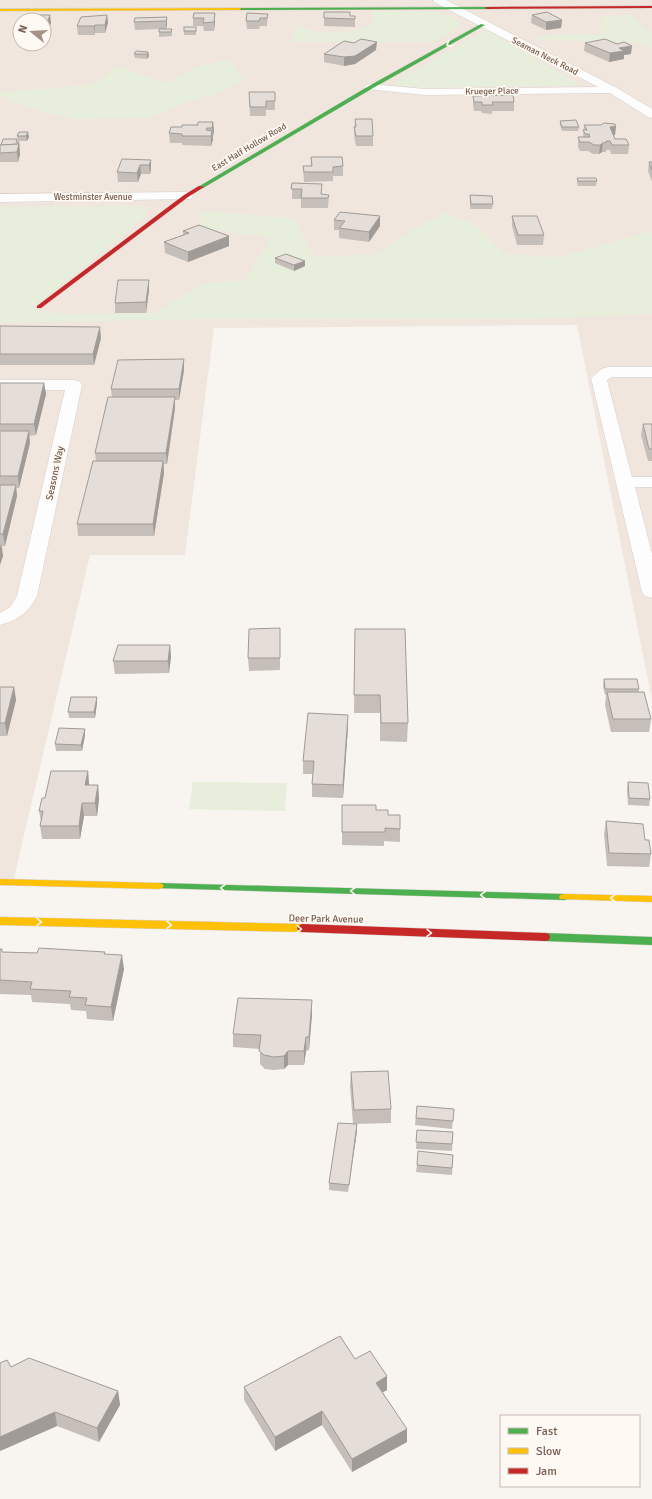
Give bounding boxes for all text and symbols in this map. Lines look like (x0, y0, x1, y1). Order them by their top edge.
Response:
north arrow (12, 12, 52, 52)
text: N (16, 23, 30, 35)
street label: Seaman Neck Road (510, 35, 580, 78)
one-way arrow (446, 39, 453, 46)
street label: Krueger Place (465, 86, 519, 97)
street label: East Half Hollow Road (210, 121, 289, 174)
street label: Westminster Avenue (54, 192, 133, 203)
street label: Seasons Way (43, 445, 67, 501)
one-way arrow (220, 883, 226, 892)
one-way arrow (350, 887, 356, 895)
one-way arrow (480, 890, 486, 899)
one-way arrow (610, 894, 616, 902)
street label: Deer Park Avenue (288, 912, 364, 926)
one-way arrow (36, 918, 42, 926)
one-way arrow (166, 921, 172, 930)
one-way arrow (296, 924, 302, 933)
one-way arrow (426, 928, 432, 937)
legend (500, 1415, 640, 1487)
text: Fast (536, 1424, 557, 1439)
text: Slow (536, 1444, 561, 1459)
text: Jam (536, 1464, 557, 1479)

